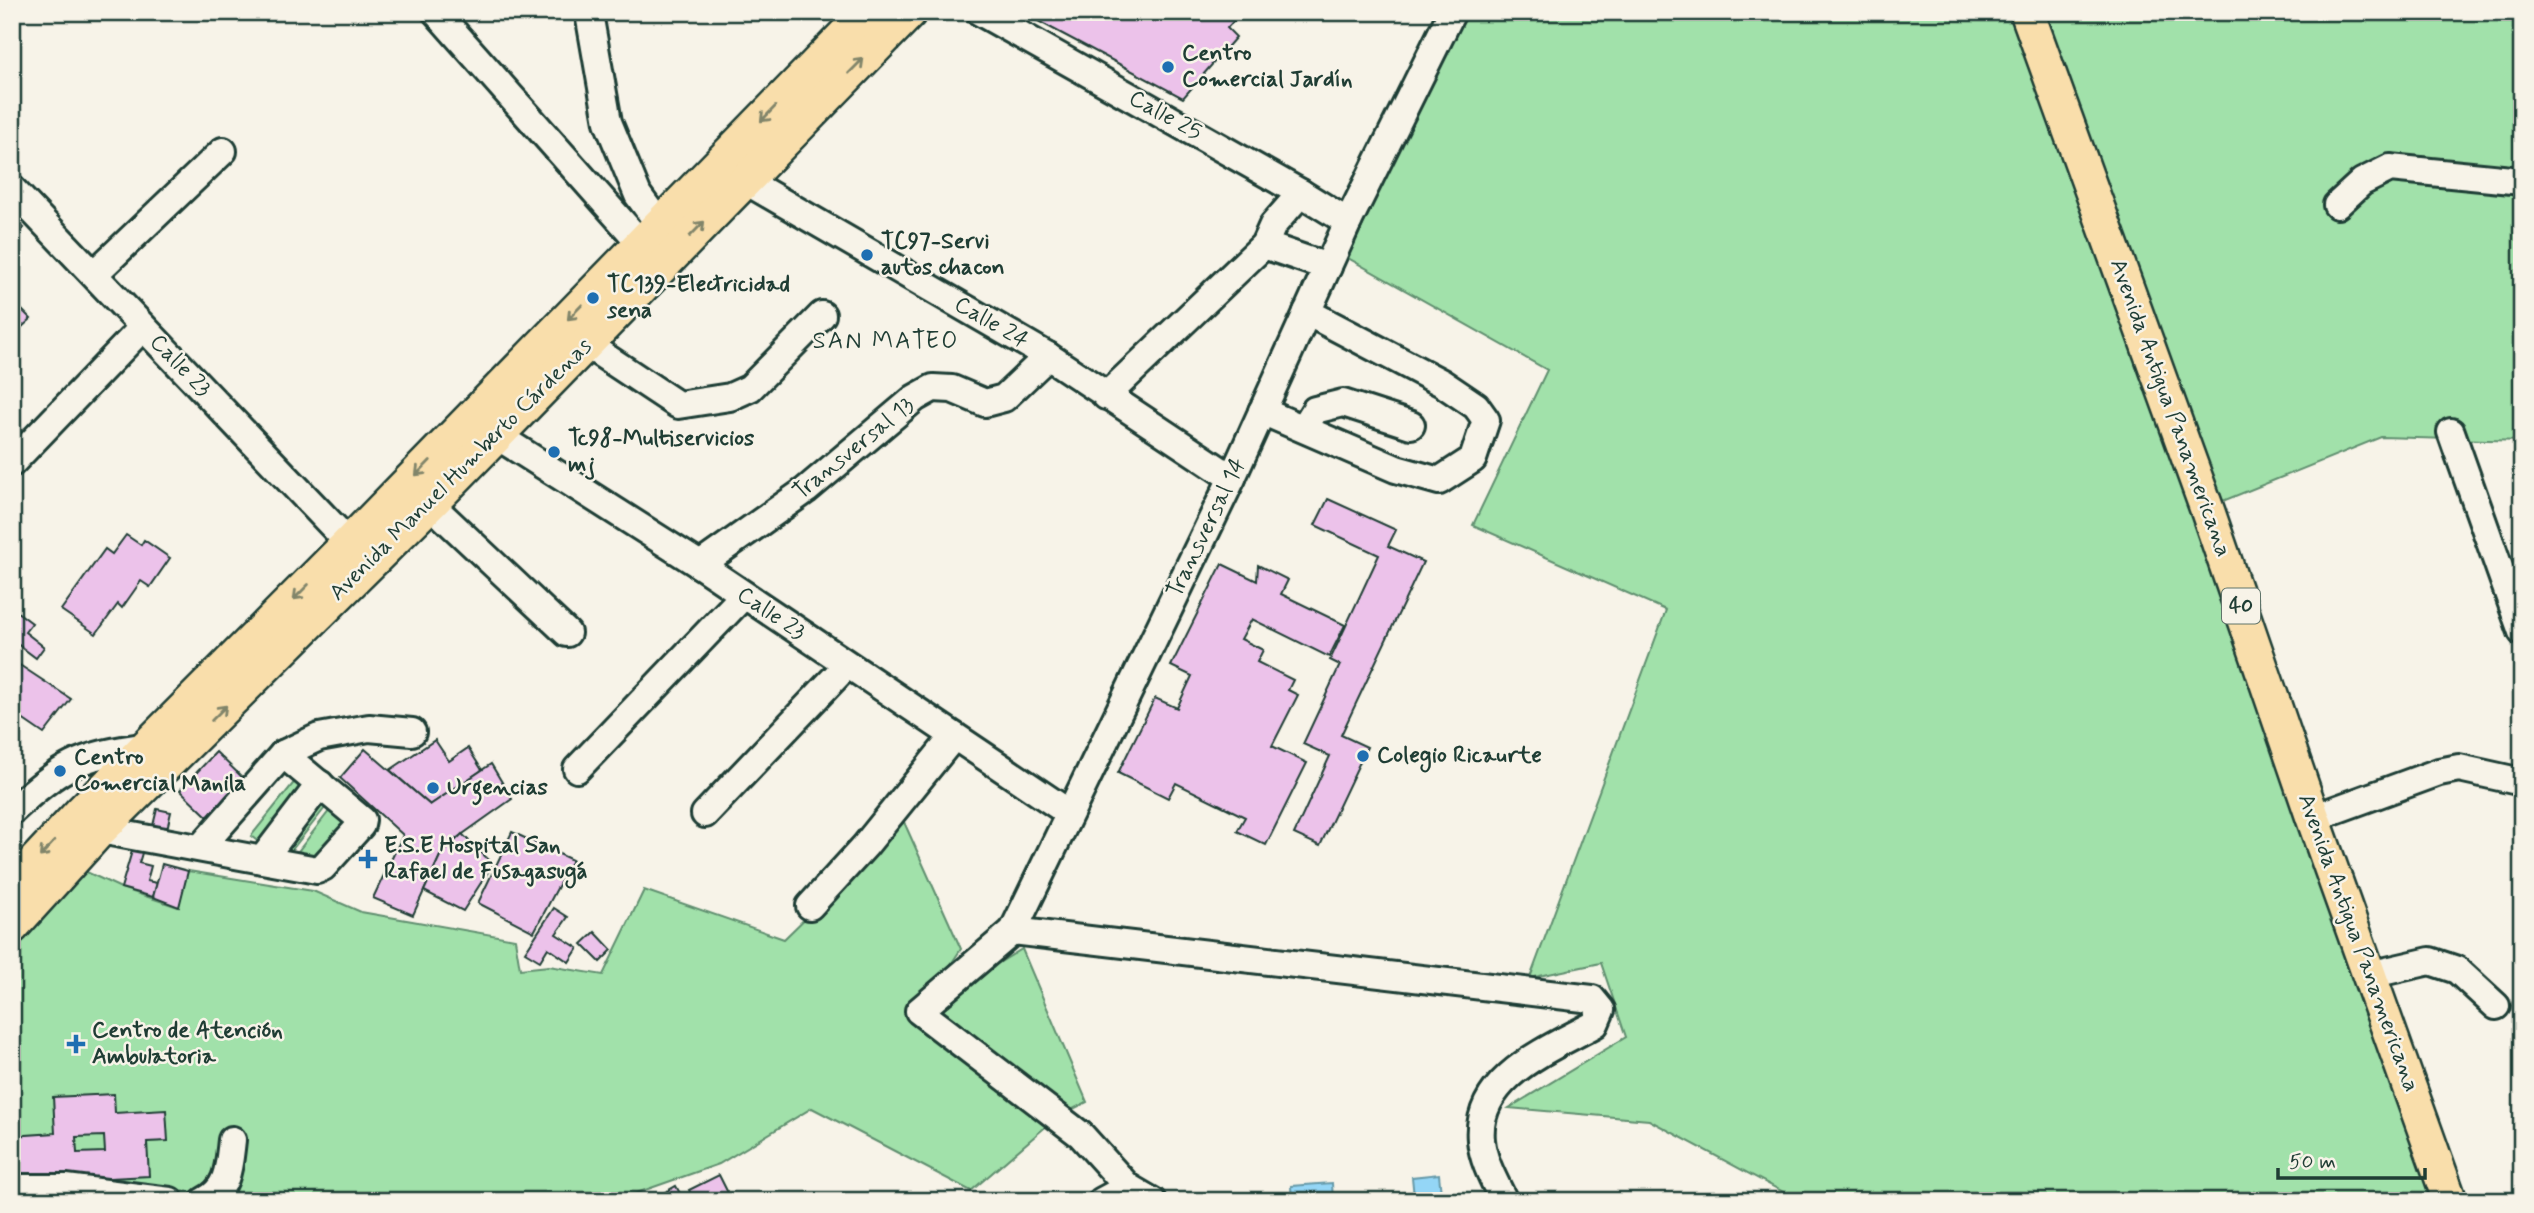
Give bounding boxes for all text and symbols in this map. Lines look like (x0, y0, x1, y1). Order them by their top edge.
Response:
place label: Centro Comercial Jardín (1182, 39, 1353, 95)
one-way arrow (848, 58, 865, 75)
marker: Centro Comercial Jardín (1160, 59, 1176, 75)
street label: Calle 25 (1123, 84, 1207, 148)
one-way arrow (759, 105, 776, 122)
one-way arrow (689, 220, 706, 237)
place label: TC97-Servi autos chacon (881, 227, 1005, 283)
marker: TC97-Servi autos chacon (859, 247, 875, 263)
street label: Avenida Antigua Panamericana (2102, 255, 2238, 561)
place label: TC139-Electricidad sena (606, 270, 790, 326)
marker: TC139-Electricidad sena (585, 290, 601, 306)
street label: Calle 24 (948, 290, 1034, 356)
one-way arrow (566, 303, 583, 320)
district label: SAN MATEO (813, 326, 959, 357)
street label: Calle 23 (143, 328, 218, 404)
street label: Avenida Manuel Humberto Cárdenas (323, 332, 599, 608)
street label: Transversal 13 (787, 391, 921, 507)
place label: Tc98-Multiservicios mj (568, 424, 755, 480)
marker: Tc98-Multiservicios mj (546, 444, 562, 460)
street label: Transversal 14 (1160, 453, 1254, 603)
one-way arrow (414, 459, 431, 476)
street label: Calle 23 (731, 580, 811, 648)
one-way arrow (292, 583, 309, 600)
road number: 40 (2222, 588, 2260, 624)
one-way arrow (210, 705, 227, 722)
place label: Colegio Ricaurte (1377, 741, 1542, 773)
place label: Centro Comercial Manila (74, 743, 246, 799)
marker: Colegio Ricaurte (1355, 748, 1371, 764)
marker: Centro Comercial Manila (52, 763, 68, 779)
place label: Urgencias (447, 773, 549, 806)
marker: Urgencias (425, 780, 441, 796)
street label: Avenida Antigua Panamericana (2290, 790, 2426, 1096)
place label: E.S.E Hospital San Rafael de Fusagasugá (384, 831, 588, 889)
one-way arrow (39, 840, 55, 858)
marker: E.S.E Hospital San Rafael de Fusagasugá (358, 849, 378, 869)
place label: Centro de Atención Ambulatoria (92, 1016, 283, 1072)
marker: Centro de Atención Ambulatoria (66, 1034, 86, 1054)
scale bar (2278, 1136, 2426, 1180)
text: 50 m (2289, 1148, 2336, 1176)

